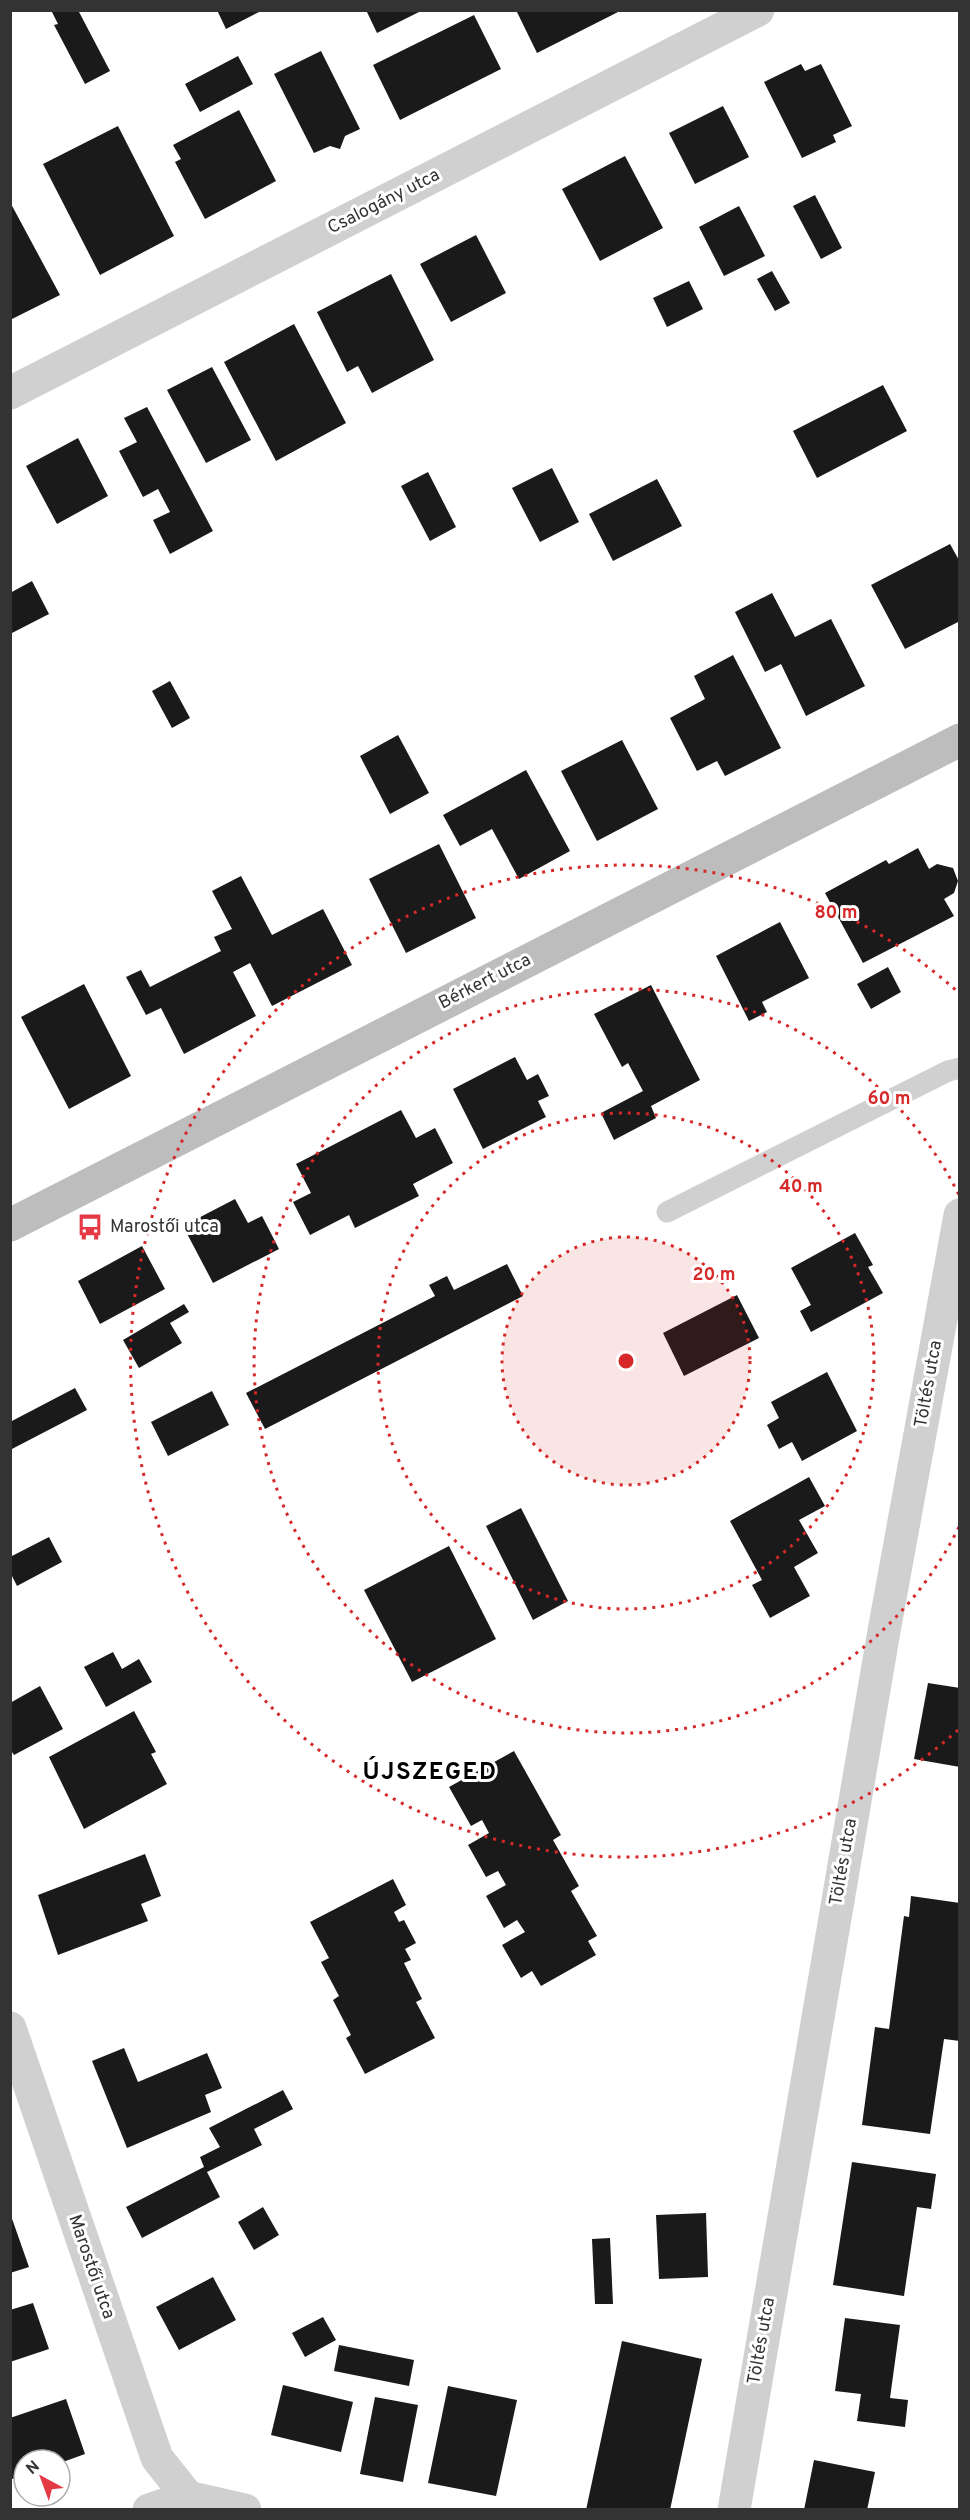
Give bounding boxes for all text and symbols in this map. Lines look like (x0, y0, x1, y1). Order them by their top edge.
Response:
street label: Csalogány utca (324, 164, 444, 240)
text: 80 m (814, 902, 858, 925)
street label: Bérkert utca (435, 949, 535, 1015)
text: 60 m (867, 1088, 911, 1111)
text: 40 m (779, 1176, 823, 1199)
bus stop icon: Marostői utca (75, 1212, 105, 1242)
place label: Marostői utca (110, 1216, 219, 1239)
text: 20 m (692, 1264, 736, 1287)
street label: Töltés utca (910, 1339, 948, 1429)
centre of rings (616, 1351, 636, 1371)
district label: ÚJSZEGED (362, 1756, 498, 1788)
street label: Töltés utca (825, 1817, 863, 1907)
street label: Marostői utca (62, 2212, 120, 2322)
street label: Töltés utca (743, 2296, 781, 2386)
north arrow (12, 2448, 72, 2508)
text: N (23, 2457, 44, 2480)

